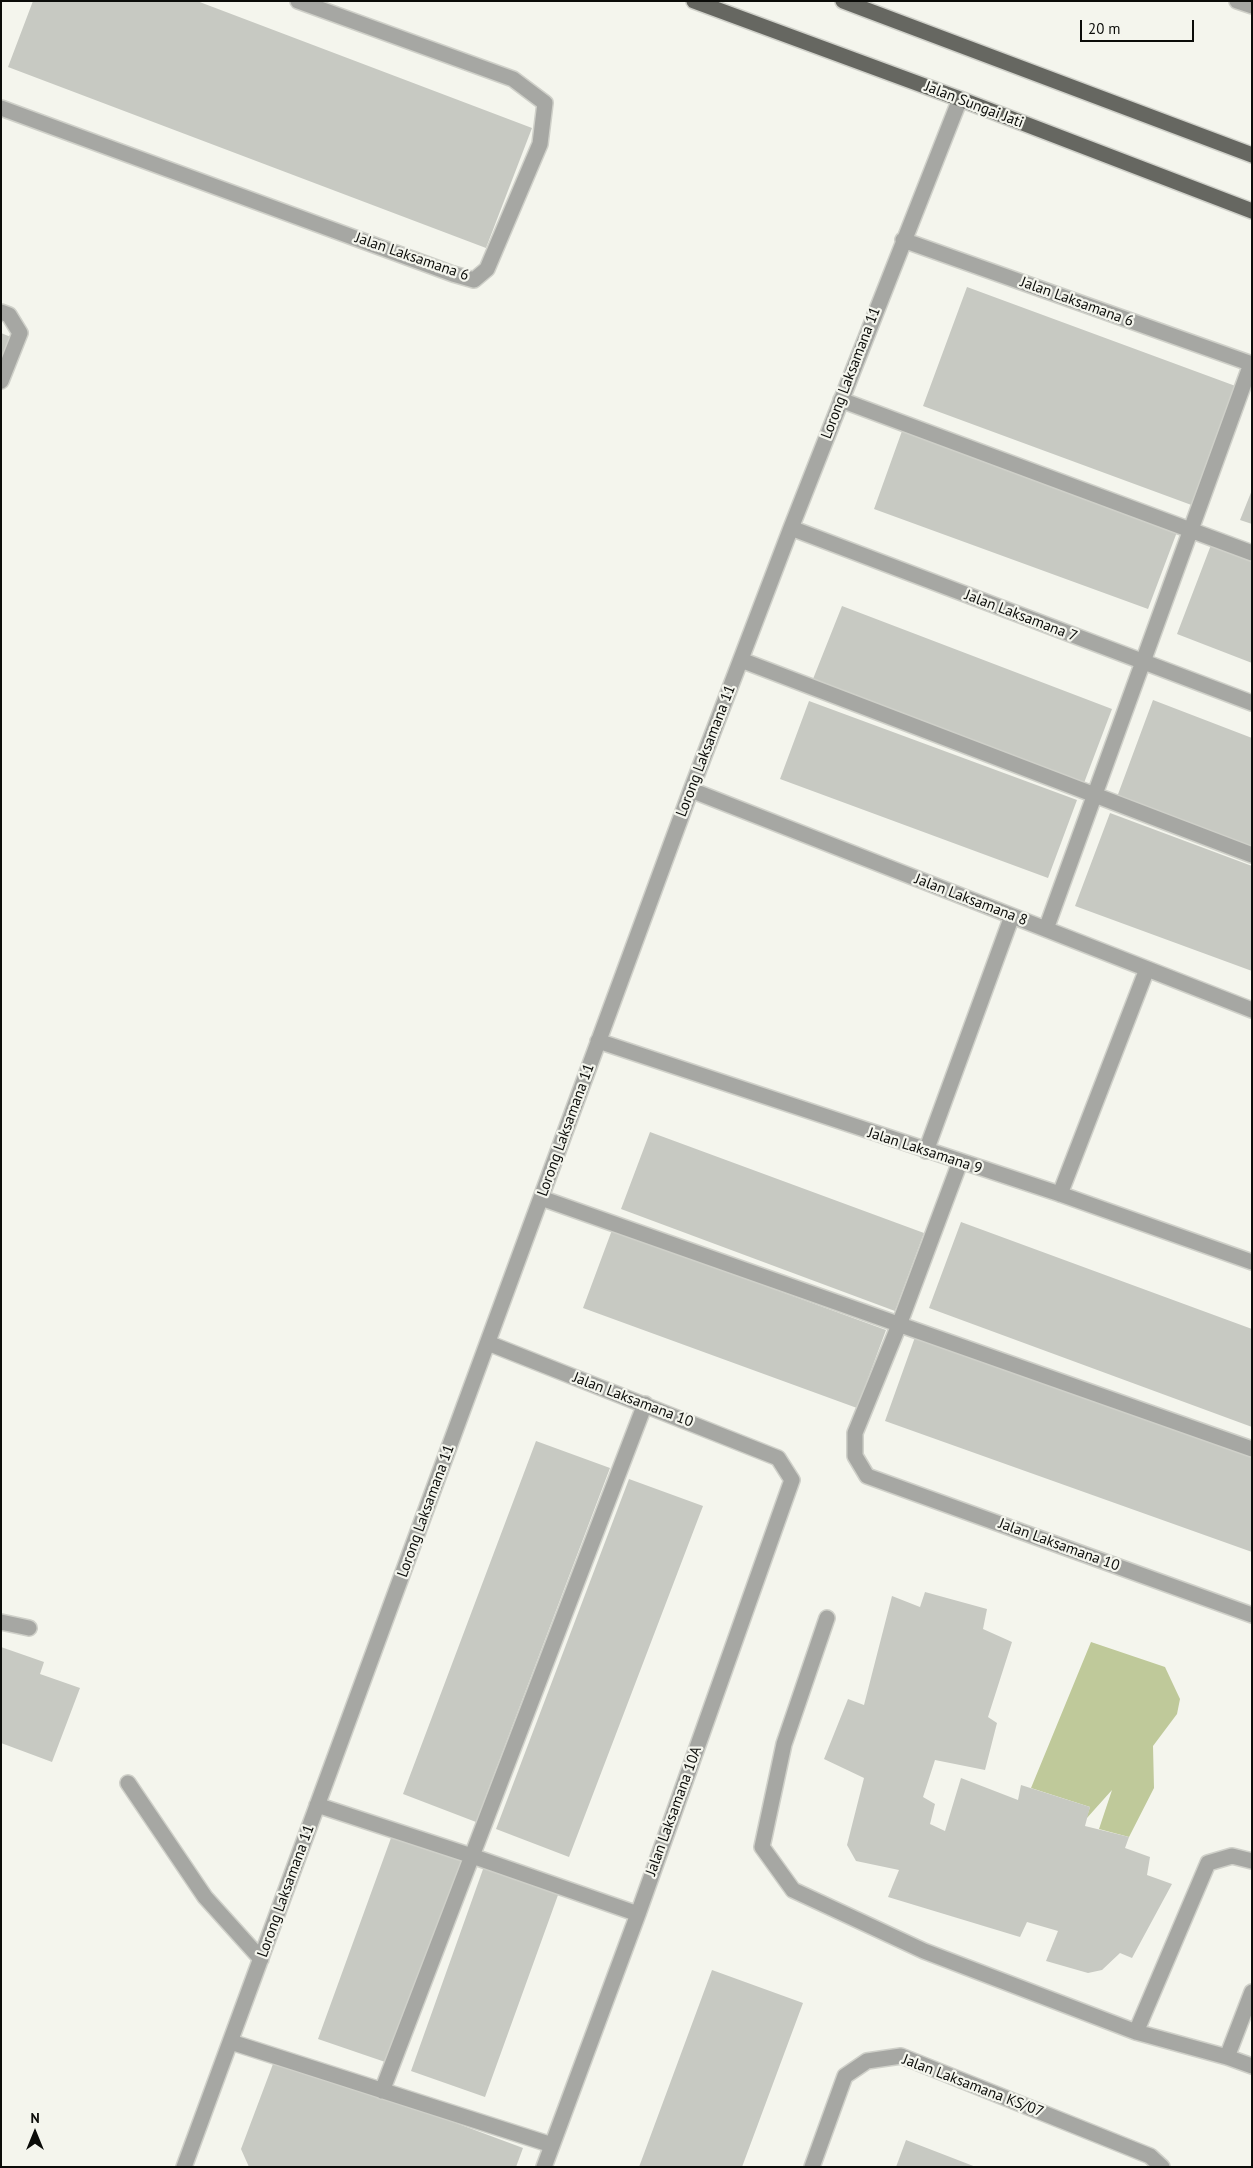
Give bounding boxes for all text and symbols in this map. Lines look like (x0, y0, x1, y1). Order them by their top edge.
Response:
scale bar (1083, 10, 1197, 42)
text: 20 m (1088, 19, 1121, 38)
street label: Jalan Sungai Jati (922, 78, 1026, 132)
street label: Jalan Laksamana 6 (353, 229, 471, 285)
street label: Jalan Laksamana 6 (1018, 273, 1136, 331)
street label: Lorong Laksamana 11 (818, 305, 884, 441)
street label: Jalan Laksamana 7 (962, 586, 1080, 646)
street label: Lorong Laksamana 11 (673, 683, 739, 819)
street label: Jalan Laksamana 8 (912, 870, 1030, 930)
street label: Lorong Laksamana 11 (534, 1061, 598, 1199)
street label: Jalan Laksamana 9 (866, 1124, 984, 1178)
street label: Jalan Laksamana 10 (570, 1369, 696, 1431)
street label: Lorong Laksamana 11 (394, 1442, 458, 1580)
street label: Jalan Laksamana 10 (996, 1515, 1122, 1575)
street label: Jalan Laksamana 10A (642, 1744, 706, 1878)
street label: Lorong Laksamana 11 (254, 1822, 318, 1960)
street label: Jalan Laksamana KS/07 (900, 2051, 1046, 2121)
north arrow (10, 2108, 60, 2158)
text: N (30, 2109, 40, 2127)

